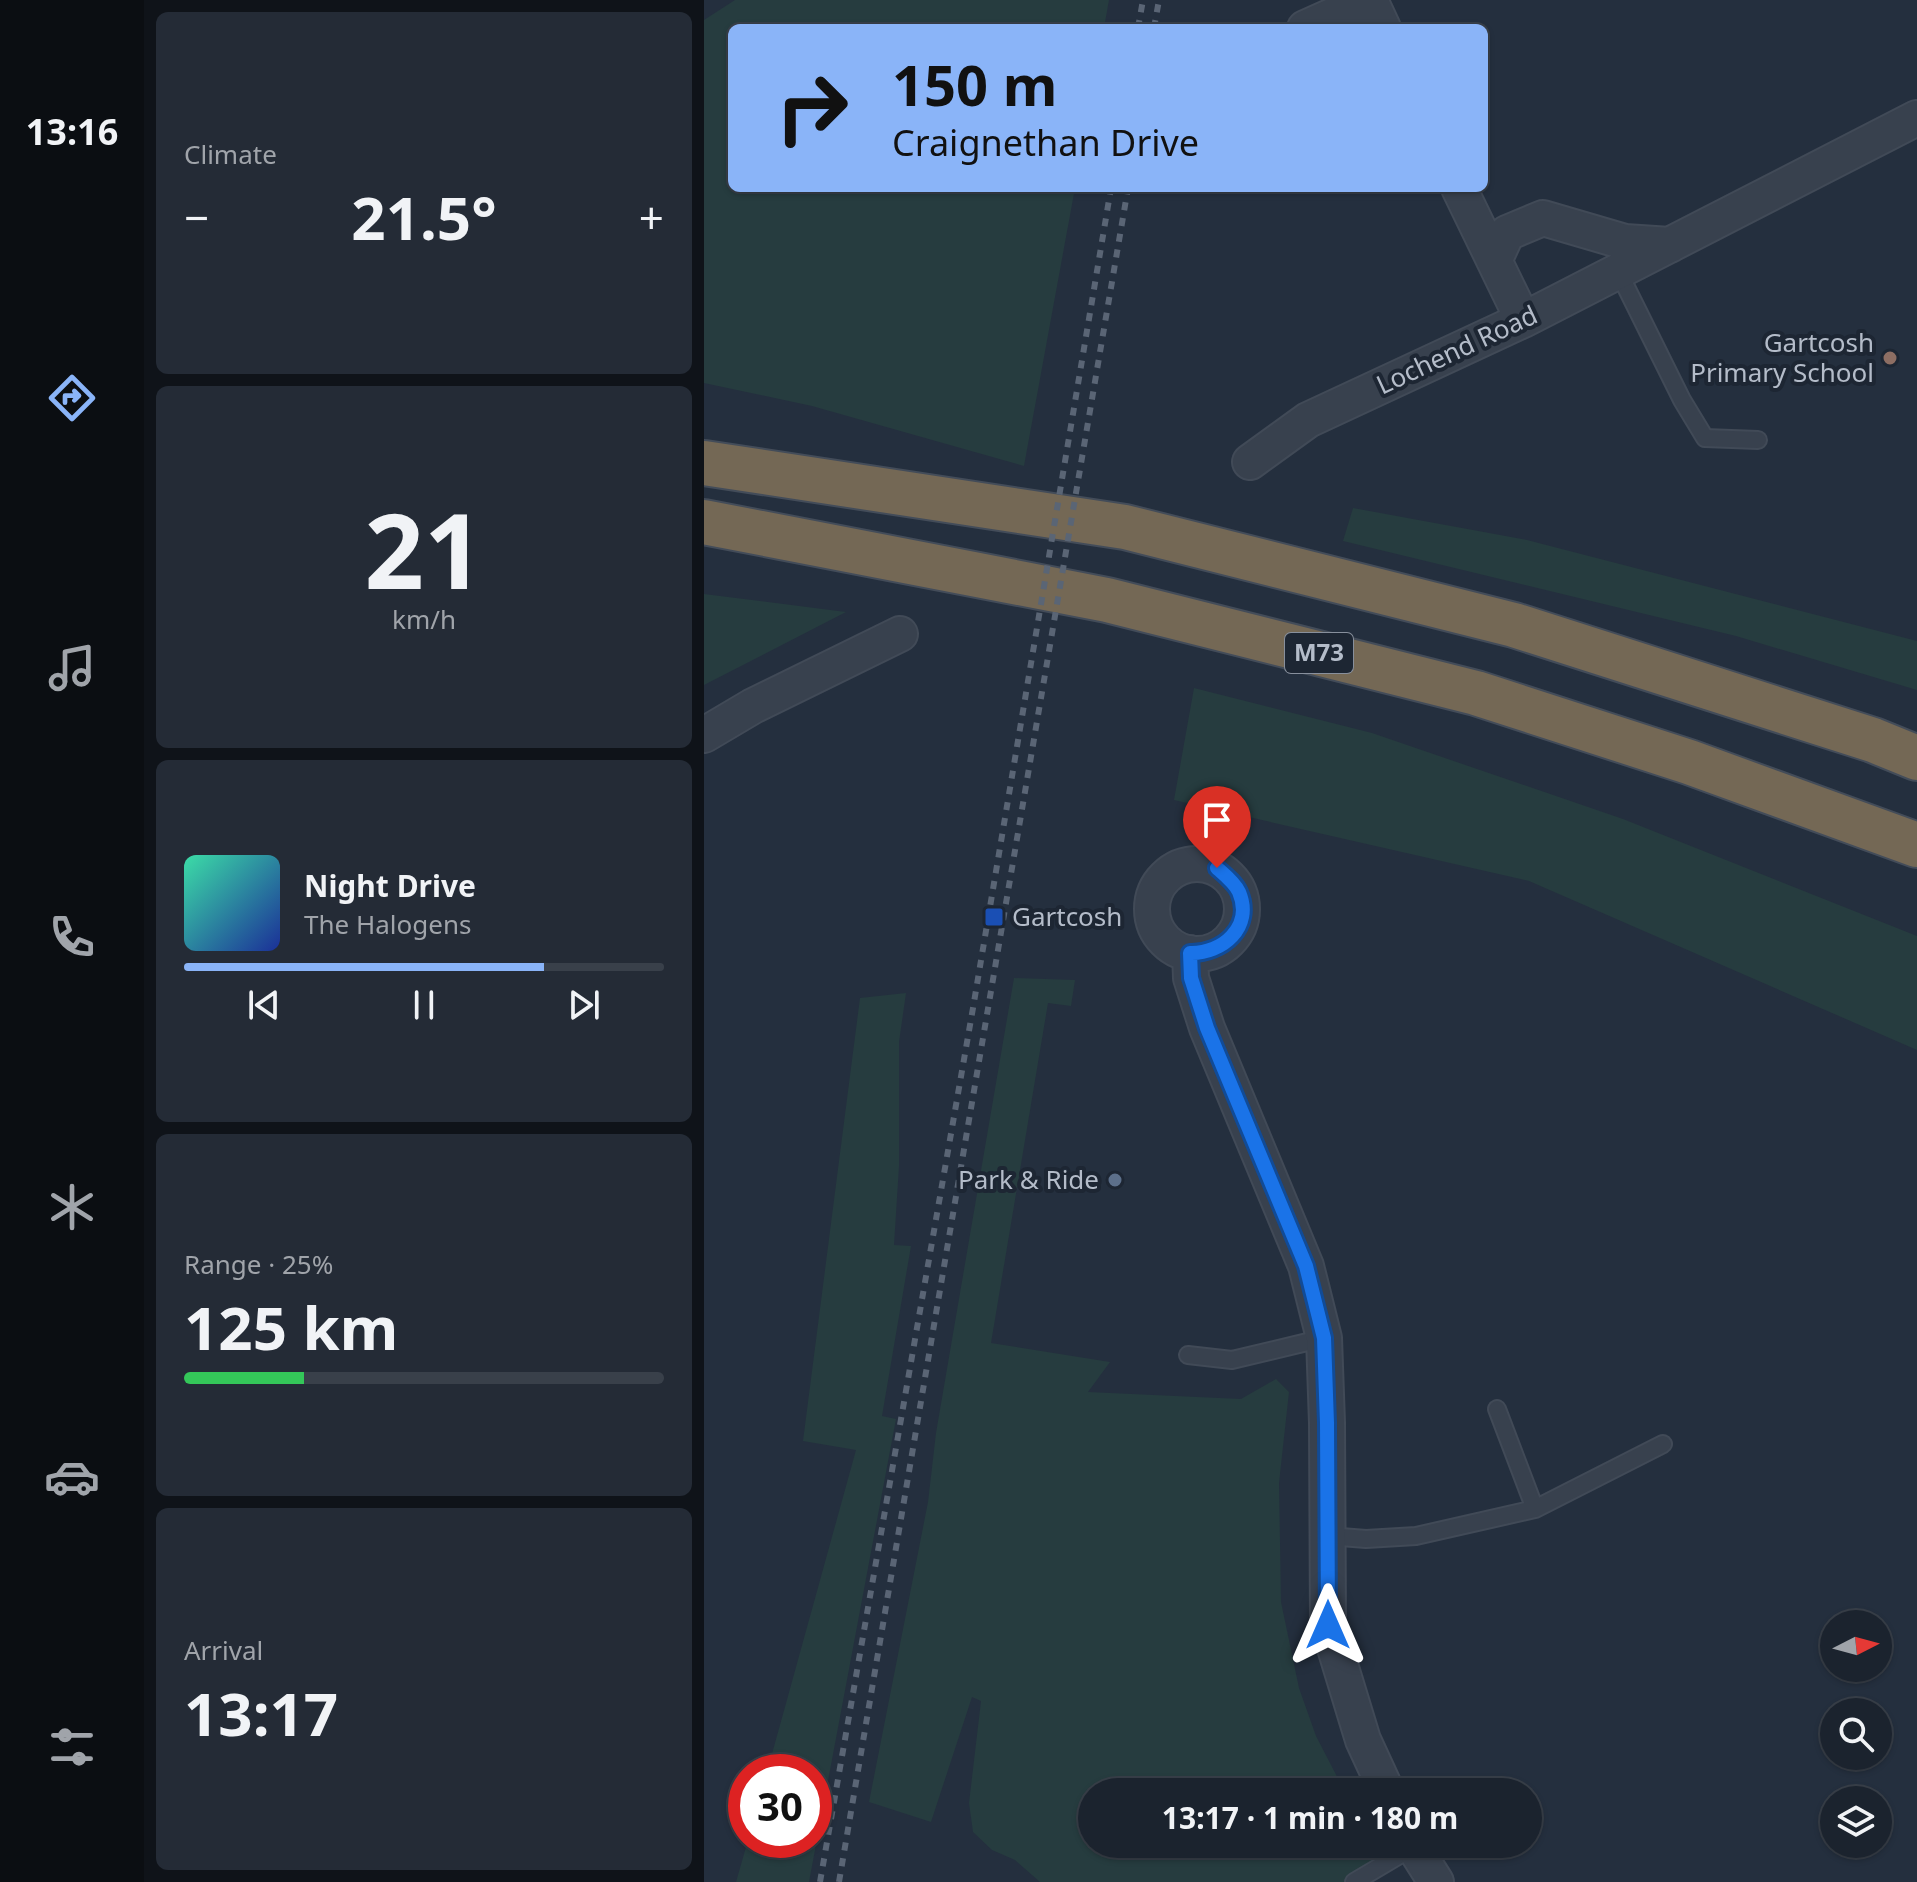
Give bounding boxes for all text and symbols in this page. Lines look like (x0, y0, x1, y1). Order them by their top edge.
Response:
text: 150 m (892, 46, 1057, 122)
icon: right (760, 56, 864, 160)
text: 13:16 (26, 107, 118, 156)
text: Craignethan Drive (892, 118, 1199, 167)
text: Climate (184, 136, 277, 172)
text: 21.5° (351, 176, 497, 258)
text: − (184, 187, 209, 247)
text: + (639, 187, 664, 247)
street label: Lochend Road (1370, 296, 1543, 402)
place label: Gartcosh Primary School (1690, 324, 1874, 390)
marker: Gartcosh Primary School (1881, 349, 1899, 367)
icon: directions (44, 370, 100, 426)
text: 21 (365, 478, 483, 619)
text: km/h (392, 601, 456, 637)
road number: M73 (1285, 633, 1353, 673)
icon: music (44, 640, 100, 696)
pin (1183, 786, 1251, 868)
icon: arrive (1195, 798, 1239, 842)
text: Night Drive (304, 865, 476, 906)
place label: Gartcosh (1012, 898, 1122, 934)
text: The Halogens (304, 906, 471, 942)
marker: Gartcosh (983, 906, 1005, 928)
icon: phone (44, 909, 100, 965)
icon: previous (242, 983, 286, 1027)
icon: pause (402, 983, 446, 1027)
icon: next (562, 983, 606, 1027)
place label: Park & Ride (958, 1161, 1099, 1197)
marker: Park & Ride (1106, 1171, 1124, 1189)
icon: climate (44, 1179, 100, 1235)
text: Range · 25% (184, 1246, 333, 1282)
text: 125 km (184, 1286, 398, 1368)
icon: car (44, 1449, 100, 1505)
position arrow (1286, 1583, 1370, 1667)
north arrow (1820, 1610, 1892, 1682)
map controls (1820, 1610, 1892, 1858)
text: Arrival (184, 1632, 263, 1668)
text: 13:17 (184, 1672, 338, 1754)
button: search (1820, 1698, 1892, 1770)
icon: filters (44, 1719, 100, 1775)
speed limit sign: 30 (728, 1754, 832, 1858)
button: layers (1820, 1786, 1892, 1858)
text: 13:17 · 1 min · 180 m (1162, 1797, 1458, 1838)

